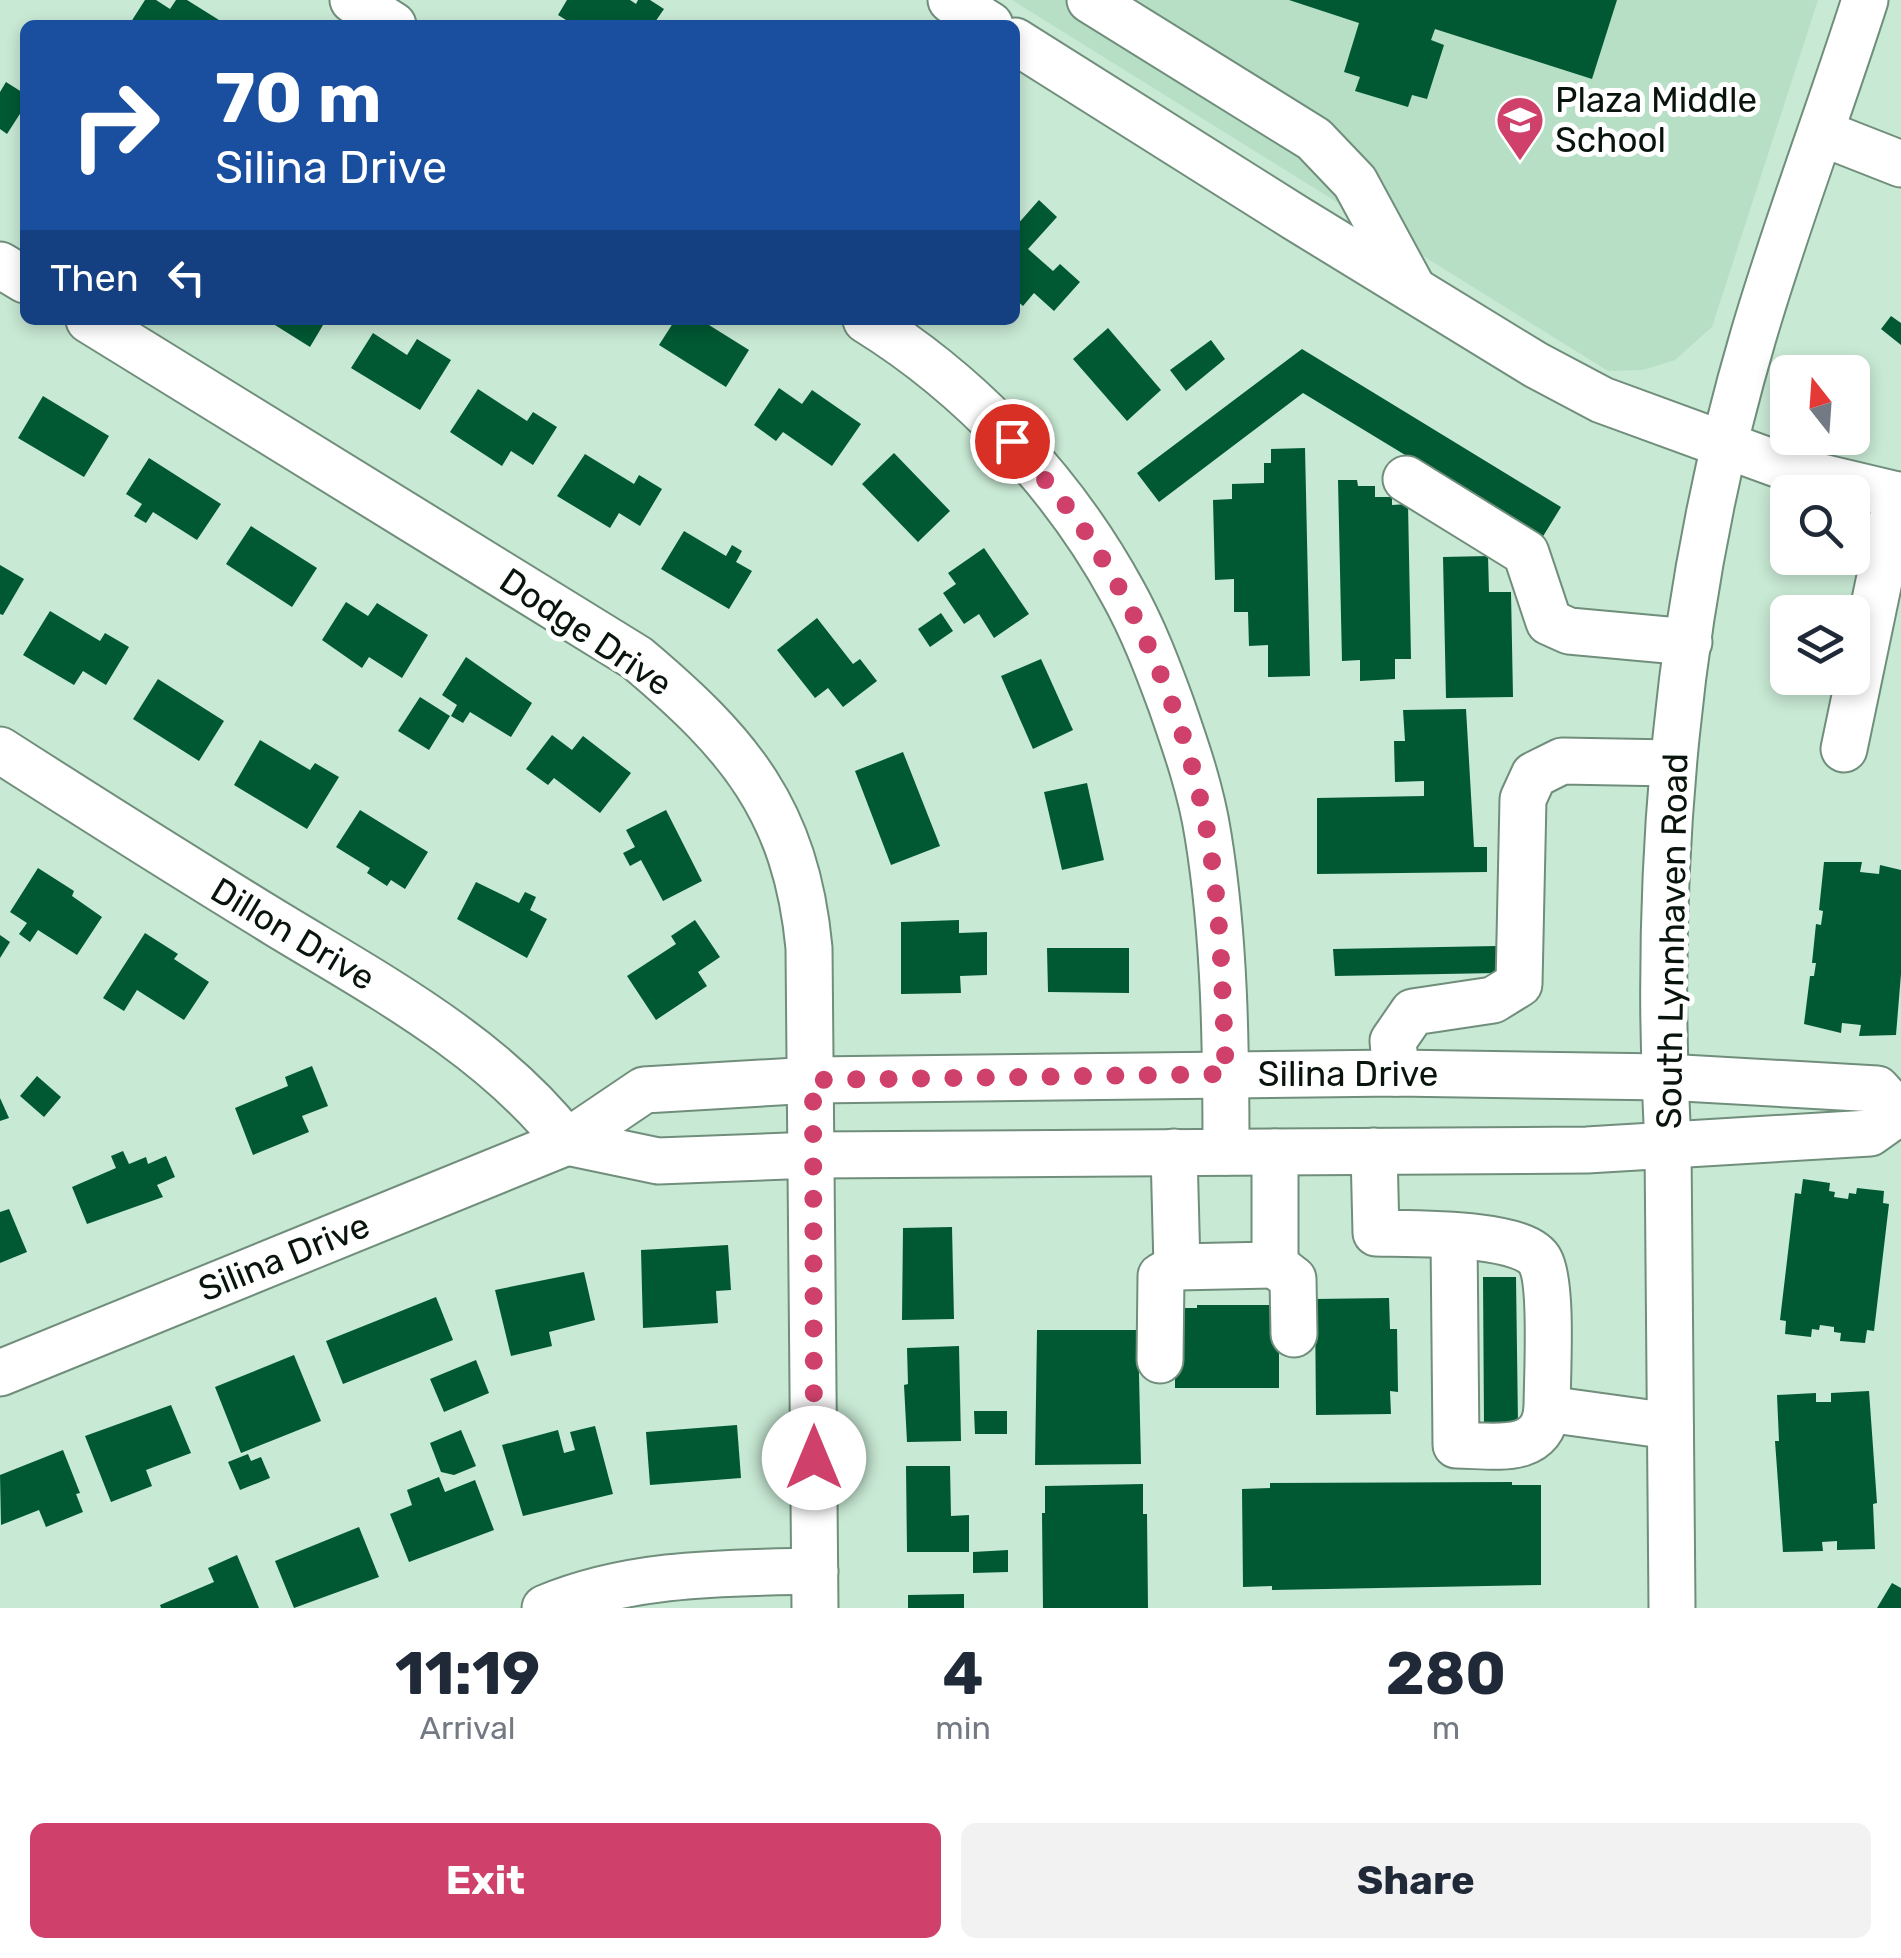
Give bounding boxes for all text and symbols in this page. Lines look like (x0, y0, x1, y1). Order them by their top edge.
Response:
text: 70 m (215, 57, 382, 140)
icon: right (50, 60, 180, 190)
place label: Plaza Middle School (1555, 79, 1757, 161)
school or university icon: Plaza Middle School (1494, 94, 1546, 162)
text: Silina Drive (215, 141, 447, 194)
icon: left (159, 250, 214, 305)
text: Then (50, 255, 139, 301)
north arrow (1770, 355, 1870, 455)
map controls (1770, 355, 1870, 695)
pin (970, 399, 1055, 484)
icon: arrive (985, 414, 1040, 469)
button: search (1770, 475, 1870, 575)
street label: Dodge Drive (492, 559, 680, 705)
button: layers (1770, 595, 1870, 695)
street label: South Lynnhaven Road (1648, 753, 1696, 1129)
street label: Dillon Drive (203, 869, 383, 999)
street label: Silina Drive (1258, 1053, 1438, 1095)
street label: Silina Drive (192, 1204, 376, 1310)
position arrow (762, 1406, 866, 1510)
text: 11:19 (395, 1638, 540, 1709)
text: 4 (943, 1638, 983, 1709)
text: 280 (1386, 1638, 1506, 1709)
text: Arrival (420, 1709, 516, 1747)
text: min (935, 1709, 991, 1747)
text: m (1432, 1709, 1460, 1747)
button: Exit (30, 1823, 941, 1938)
button: Share (961, 1823, 1871, 1938)

